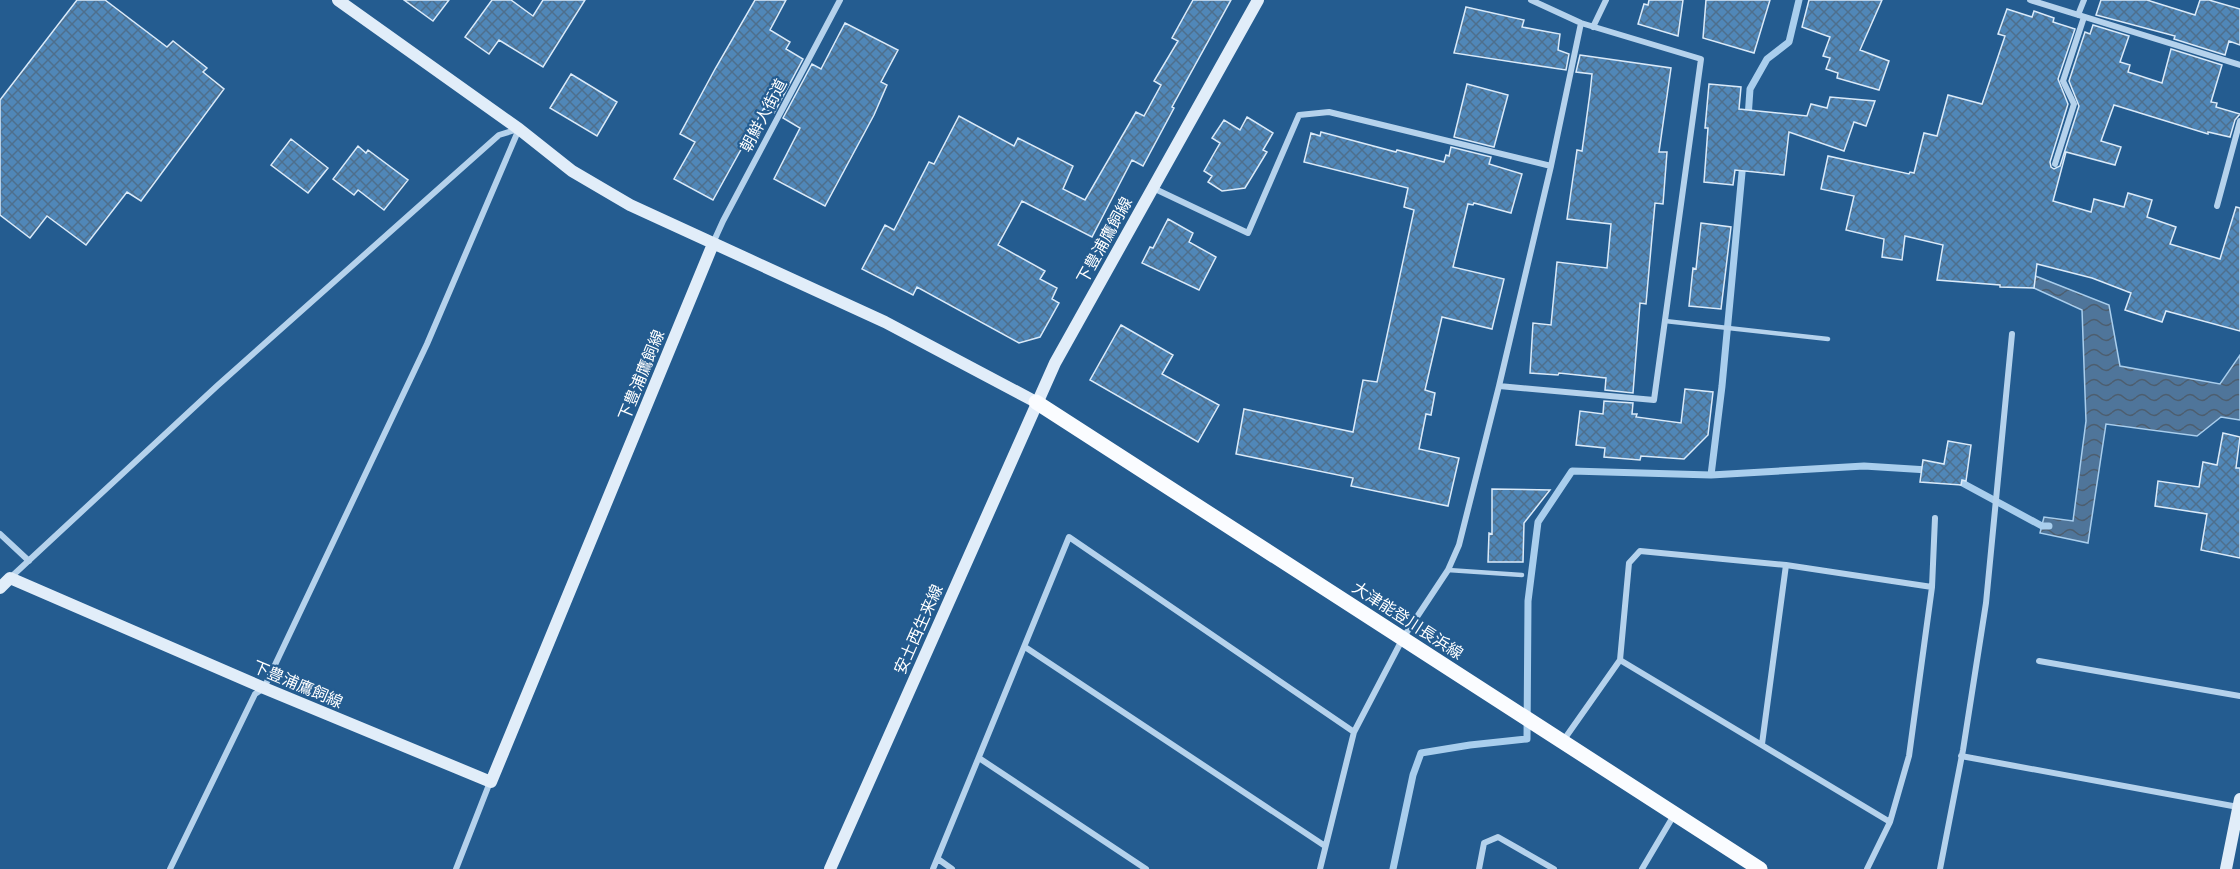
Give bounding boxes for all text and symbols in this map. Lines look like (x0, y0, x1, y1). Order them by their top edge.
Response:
street label: 朝鮮人街道 (735, 75, 791, 155)
street label: 下豊浦鷹飼線 (1072, 193, 1136, 287)
street label: 下豊浦鷹飼線 (614, 327, 668, 423)
street label: 大津能登川長浜線 (1349, 577, 1467, 663)
street label: 安土西生来線 (889, 581, 947, 677)
street label: 下豊浦鷹飼線 (250, 656, 346, 712)

